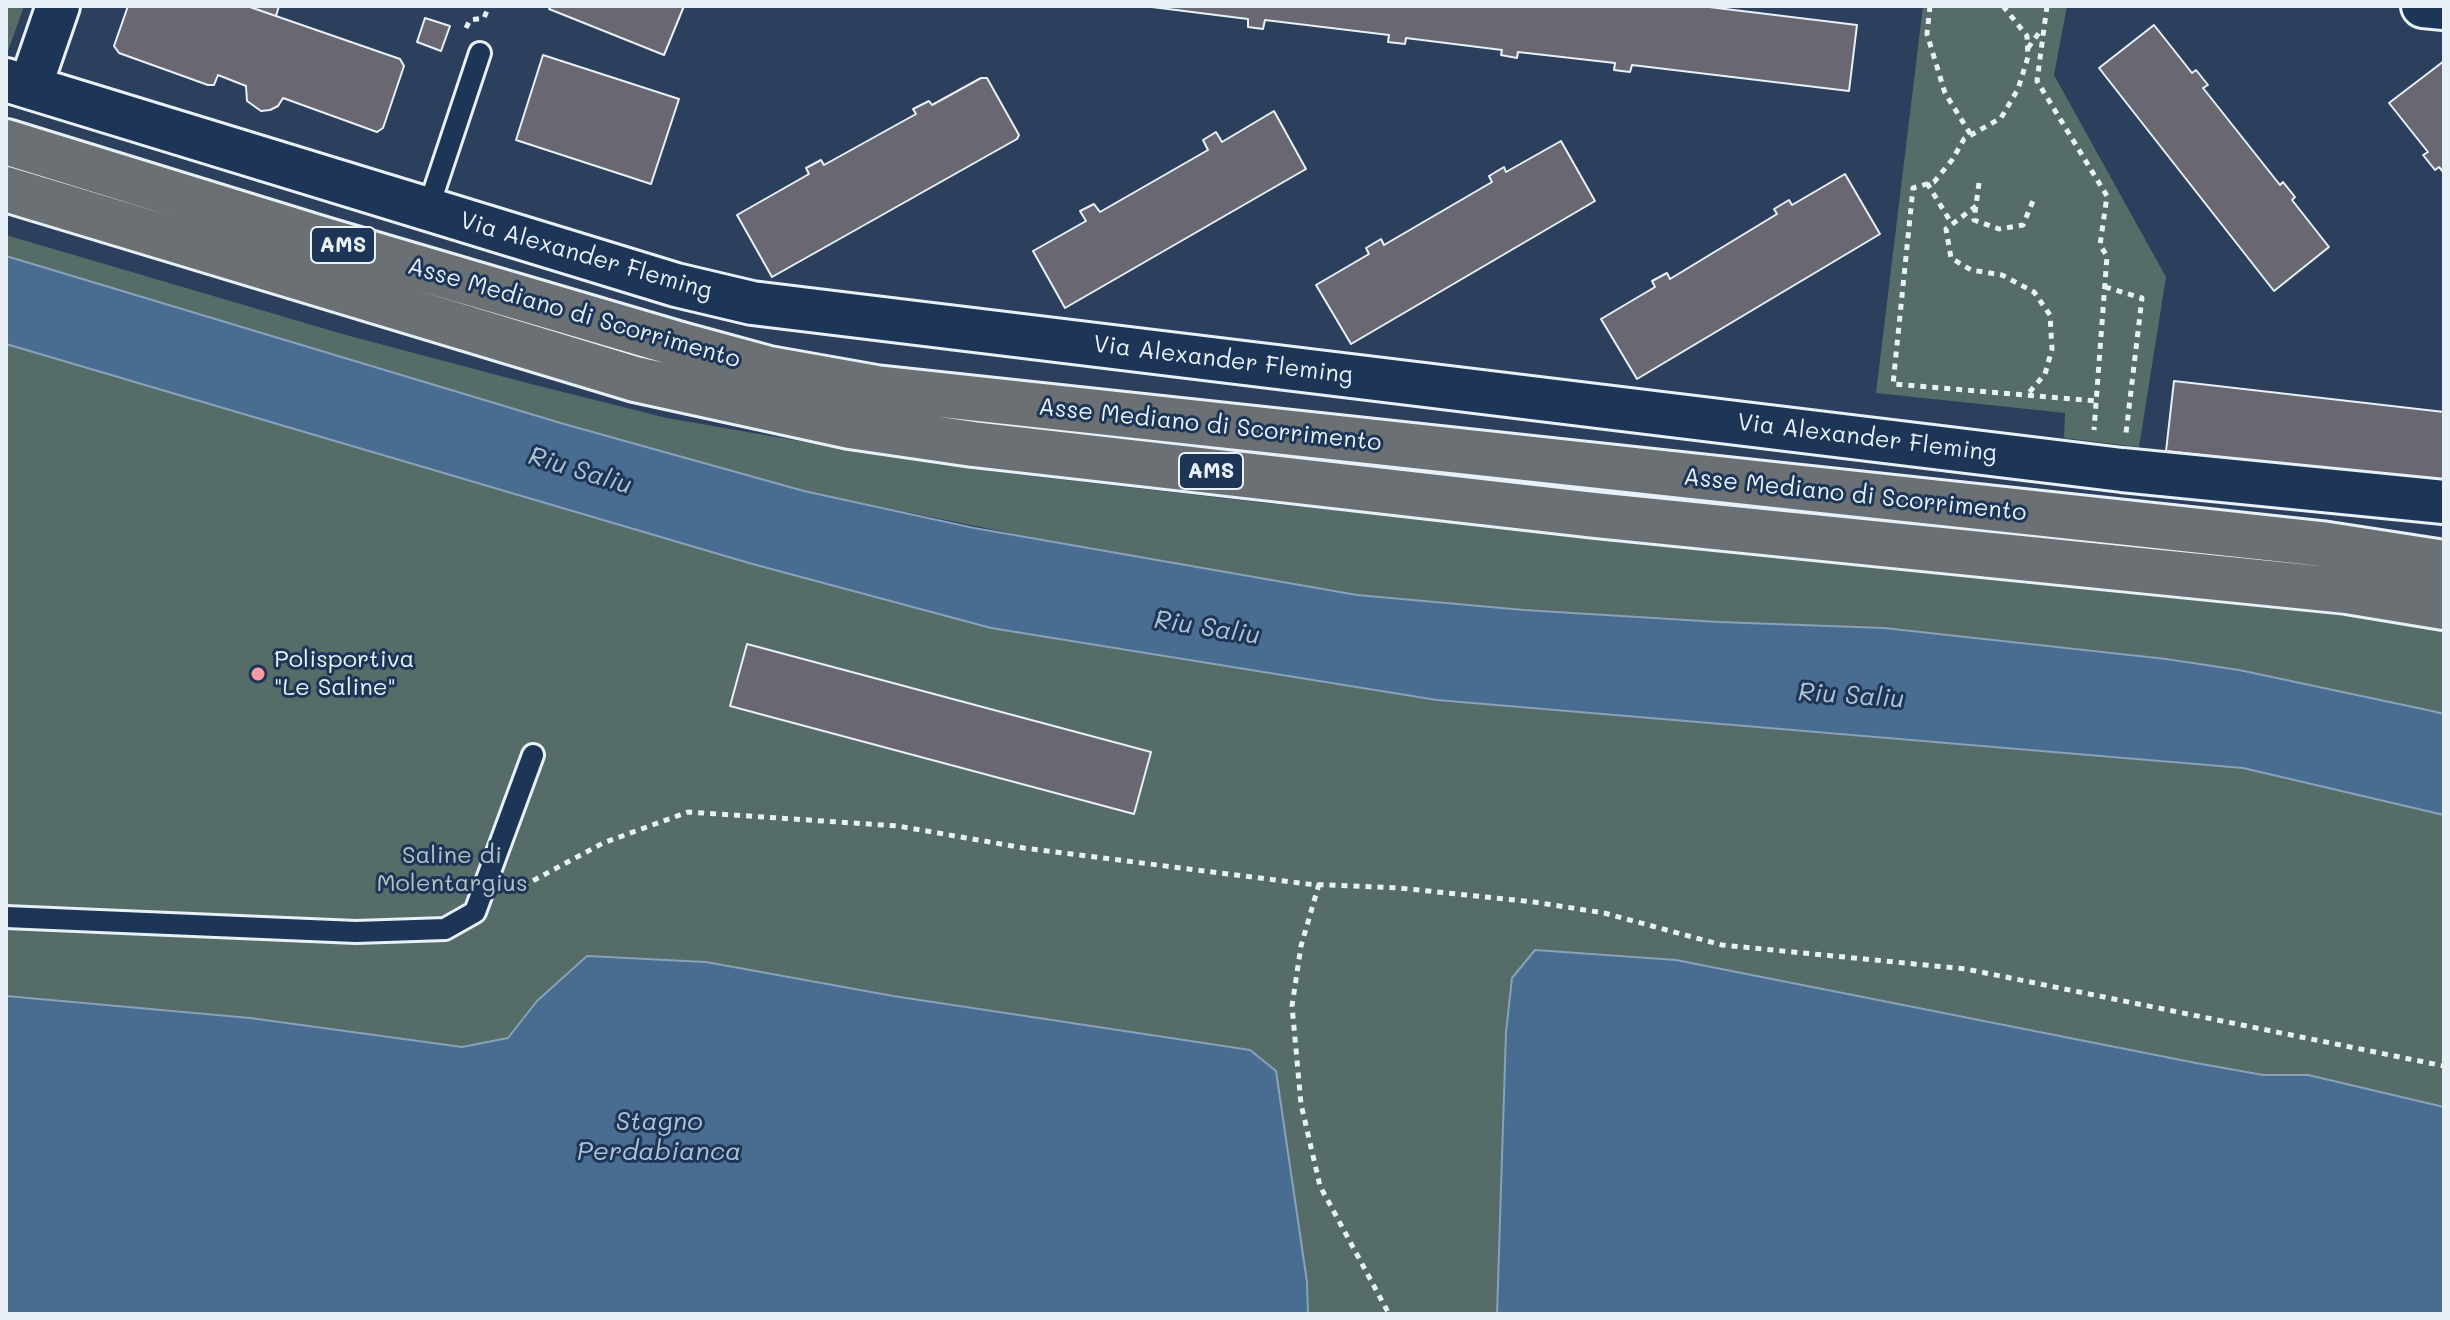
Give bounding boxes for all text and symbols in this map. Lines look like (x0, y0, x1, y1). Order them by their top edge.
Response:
street label: Via Alexander Fleming (457, 206, 715, 306)
road number: AMS (311, 227, 375, 263)
street label: Asse Mediano di Scorrimento (404, 252, 744, 374)
street label: Via Alexander Fleming (1092, 330, 1354, 390)
street label: Asse Mediano di Scorrimento (1037, 393, 1383, 457)
street label: Via Alexander Fleming (1736, 408, 1998, 468)
water label: Riu Saliu (524, 440, 636, 502)
road number: AMS (1179, 453, 1243, 489)
street label: Asse Mediano di Scorrimento (1682, 463, 2028, 527)
water label: Riu Saliu (1152, 604, 1262, 652)
place label: Polisportiva "Le Saline" (274, 646, 415, 702)
marker: Polisportiva "Le Saline" (249, 665, 267, 683)
water label: Riu Saliu (1797, 677, 1905, 715)
park label: Saline di Molentargius (376, 842, 528, 898)
water label: Stagno Perdabianca (577, 1106, 741, 1168)

